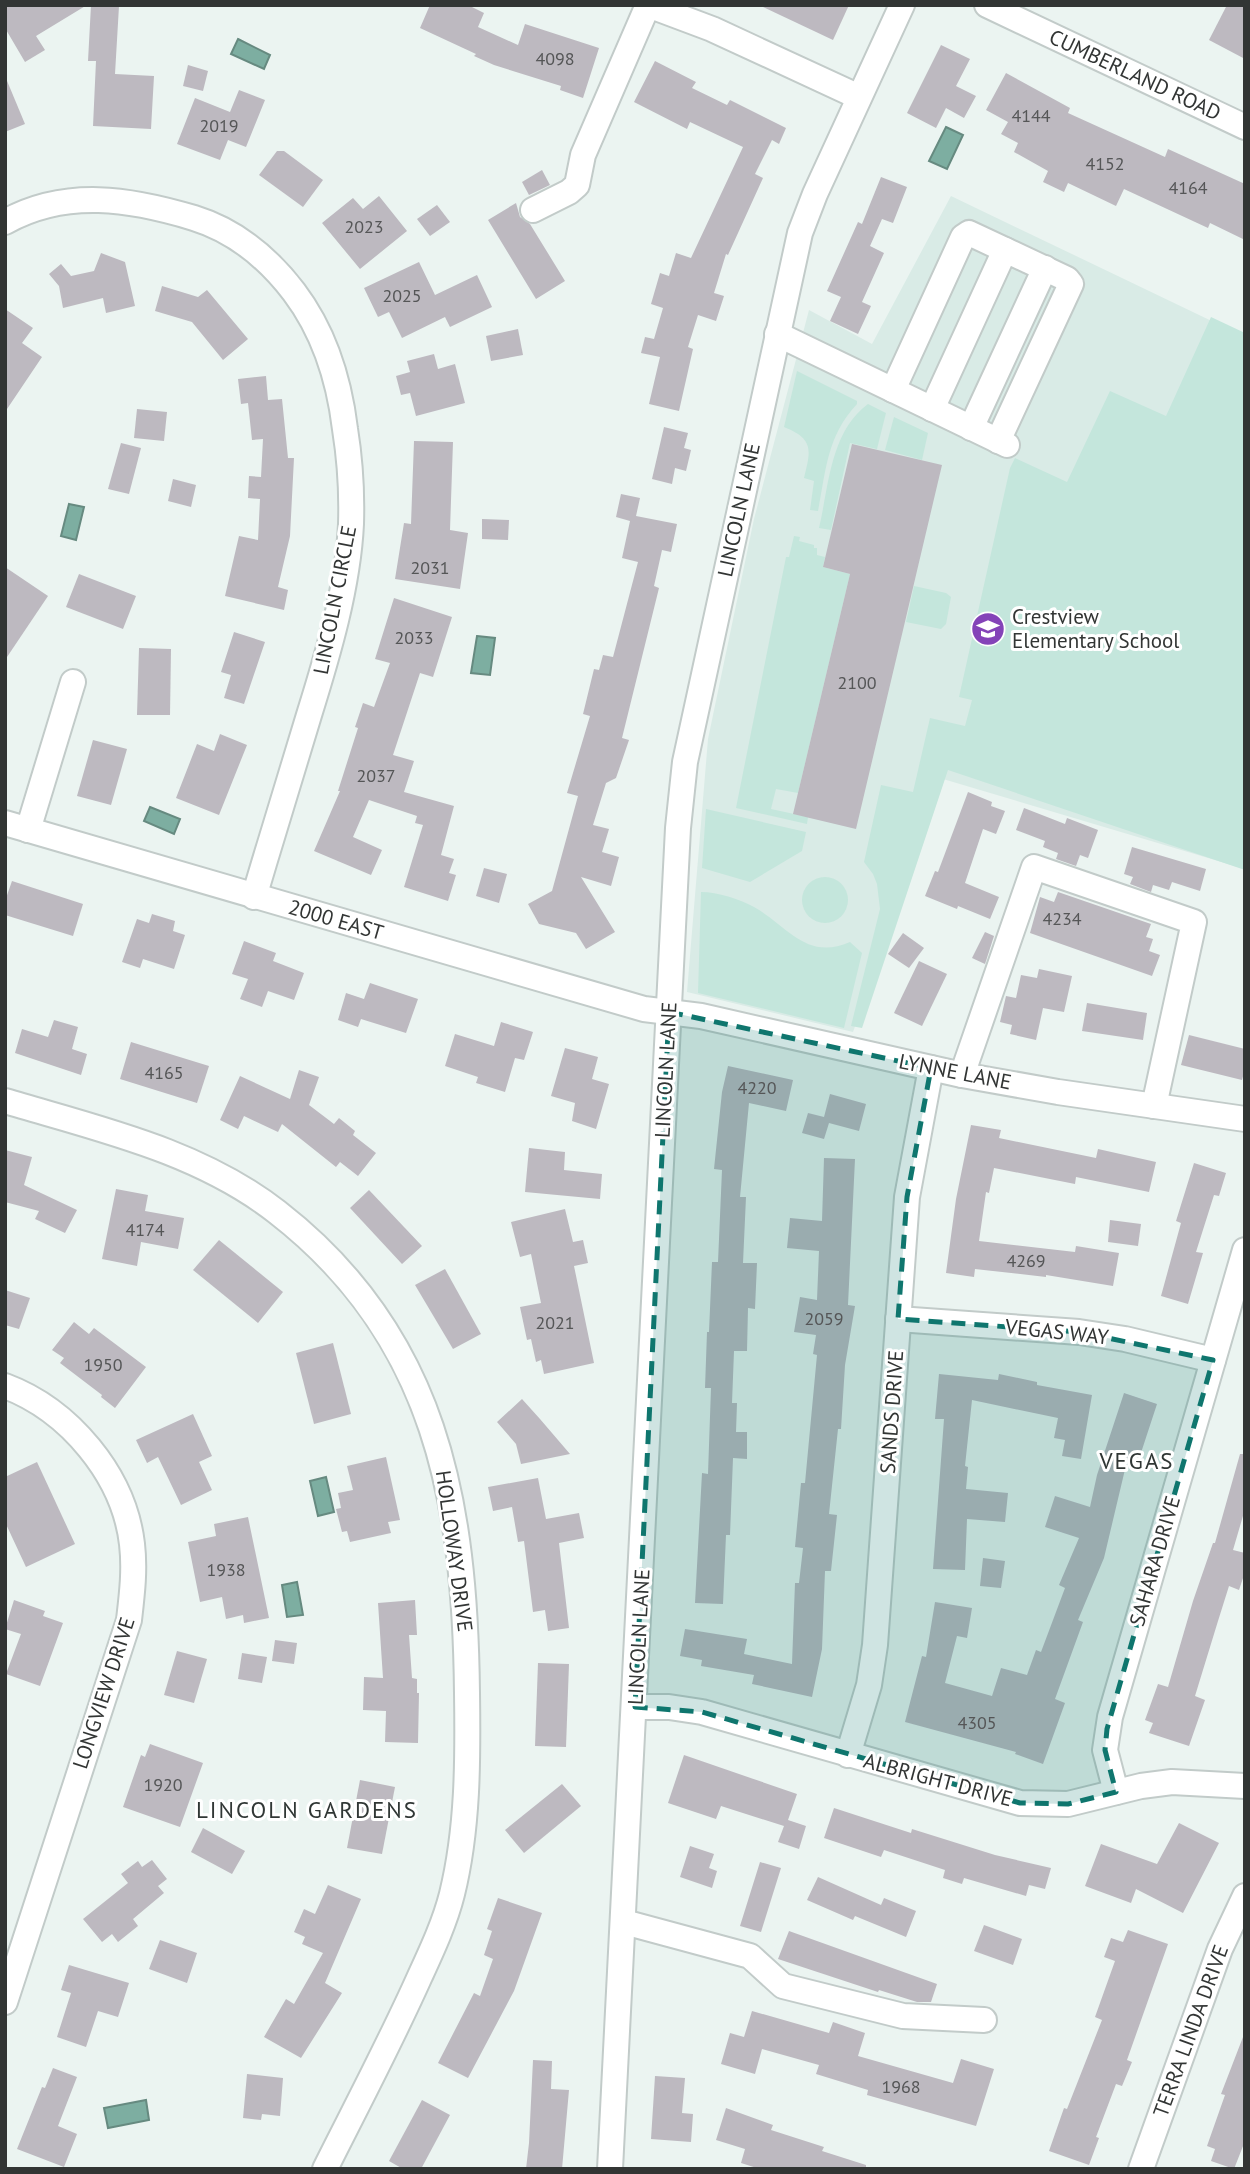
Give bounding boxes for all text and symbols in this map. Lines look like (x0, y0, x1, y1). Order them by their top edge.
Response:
street label: CUMBERLAND ROAD (1045, 23, 1225, 126)
house number: 4098 (535, 47, 575, 70)
house number: 4144 (1011, 104, 1051, 127)
house number: 2019 (199, 114, 239, 137)
house number: 4152 (1085, 152, 1125, 175)
house number: 4164 (1168, 176, 1208, 199)
house number: 2023 (344, 215, 384, 238)
house number: 2025 (382, 284, 422, 307)
street label: LINCOLN LANE (711, 440, 766, 579)
street label: LINCOLN CIRCLE (307, 523, 362, 677)
house number: 2031 (410, 556, 450, 579)
place label: Crestview Elementary School (1012, 603, 1179, 654)
school or university icon: Crestview Elementary School (969, 610, 1007, 648)
house number: 2033 (394, 626, 434, 649)
house number: 2100 (837, 671, 877, 694)
house number: 2037 (356, 764, 396, 787)
street label: 2000 EAST (285, 893, 387, 946)
house number: 4234 (1042, 907, 1082, 930)
street label: LINCOLN LANE (648, 1001, 683, 1139)
street label: LYNNE LANE (896, 1047, 1014, 1096)
house number: 4165 (144, 1061, 184, 1084)
house number: 4220 (737, 1076, 777, 1099)
house number: 4174 (125, 1218, 165, 1241)
house number: 4269 (1006, 1249, 1046, 1272)
house number: 2059 (804, 1307, 844, 1330)
house number: 2021 (535, 1311, 575, 1334)
street label: VEGAS WAY (1003, 1313, 1110, 1350)
street label: SANDS DRIVE (874, 1349, 909, 1475)
house number: 1950 (83, 1353, 123, 1376)
district label: VEGAS (1098, 1446, 1175, 1475)
street label: HOLLOWAY DRIVE (430, 1468, 479, 1633)
street label: SAHARA DRIVE (1123, 1493, 1186, 1629)
house number: 1938 (206, 1558, 246, 1581)
street label: LINCOLN LANE (621, 1568, 656, 1706)
street label: LONGVIEW DRIVE (66, 1613, 141, 1772)
house number: 4305 (957, 1711, 997, 1734)
street label: ALBRIGHT DRIVE (861, 1747, 1015, 1812)
house number: 1920 (143, 1773, 183, 1796)
district label: LINCOLN GARDENS (196, 1795, 418, 1824)
street label: TERRA LINDA DRIVE (1147, 1941, 1234, 2121)
house number: 1968 (881, 2075, 921, 2098)

